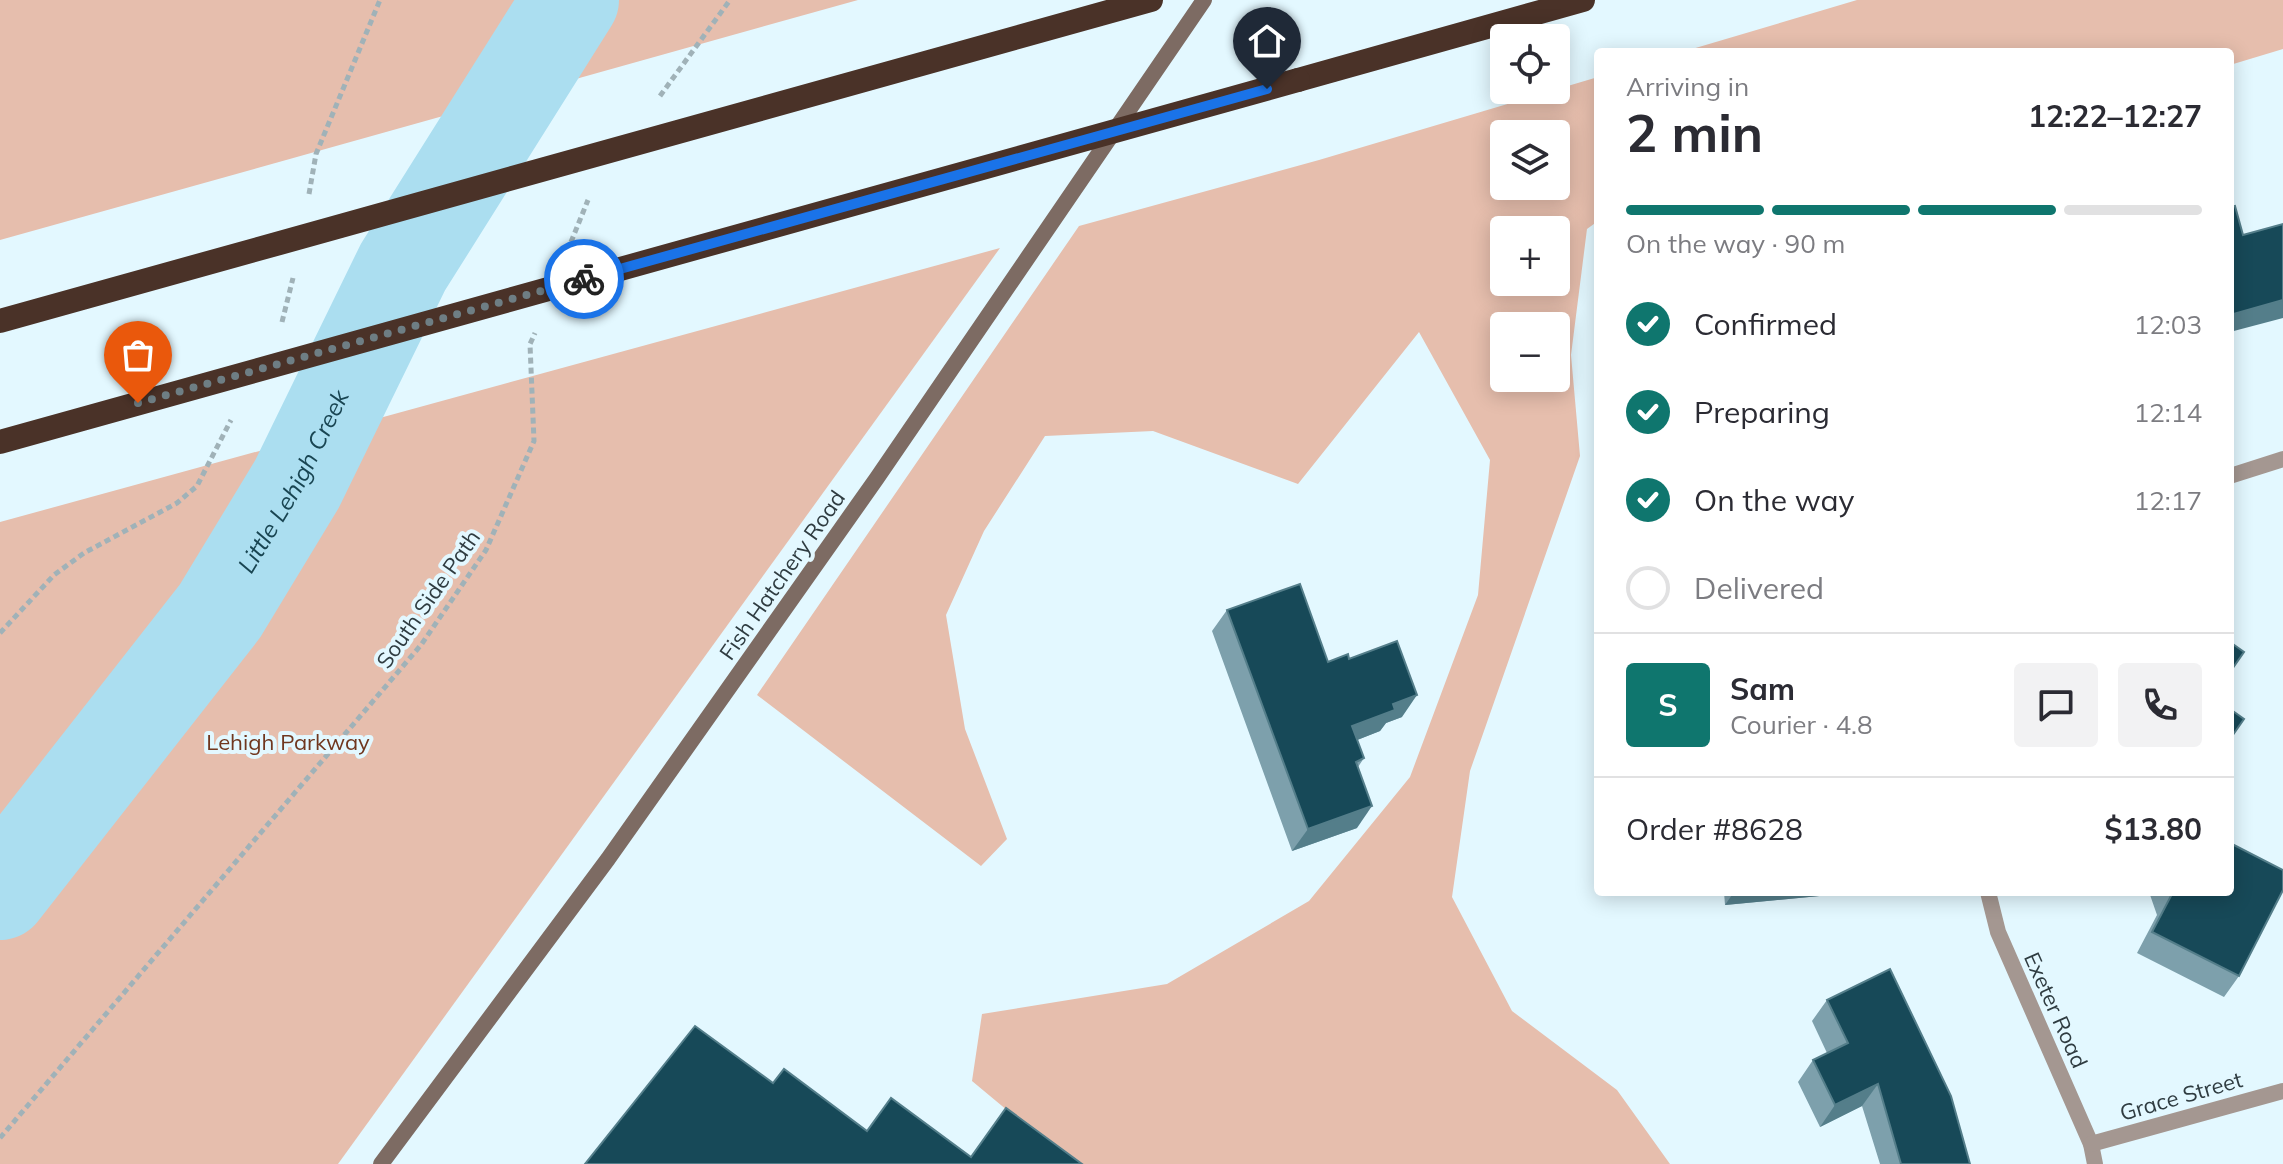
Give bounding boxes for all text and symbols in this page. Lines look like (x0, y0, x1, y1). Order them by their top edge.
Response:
pin (1233, 7, 1301, 89)
icon: home (1245, 19, 1289, 63)
map controls (1490, 24, 1570, 392)
button: locate (1490, 24, 1570, 104)
text: Arriving in (1626, 70, 1749, 103)
text: 12:22–12:27 (2028, 97, 2202, 135)
text: 2 min (1626, 100, 1763, 165)
button: layers (1490, 120, 1570, 200)
button: + (1490, 216, 1570, 296)
text: On the way · 90 m (1626, 227, 1845, 260)
courier (544, 239, 624, 319)
icon: bike (562, 257, 606, 301)
icon: check (1626, 302, 1670, 346)
text: Confirmed (1694, 305, 1837, 343)
text: 12:03 (2134, 308, 2202, 341)
button: − (1490, 312, 1570, 392)
pin (104, 321, 172, 403)
icon: bag (116, 333, 160, 377)
water label: Little Lehigh Creek (231, 384, 355, 578)
icon: check (1626, 390, 1670, 434)
text: Preparing (1694, 393, 1830, 431)
text: 12:14 (2134, 396, 2202, 429)
icon: check (1626, 478, 1670, 522)
text: On the way (1694, 481, 1854, 519)
text: 12:17 (2134, 484, 2202, 517)
street label: Fish Hatchery Road (713, 485, 851, 665)
street label: South Side Path (370, 524, 486, 674)
text: Delivered (1694, 569, 1824, 607)
button: chat (2014, 663, 2098, 747)
button: phone (2118, 663, 2202, 747)
text: Sam (1730, 670, 1795, 708)
text: S (1658, 686, 1678, 724)
text: Courier · 4.8 (1730, 708, 1873, 741)
park label: Lehigh Parkway (206, 728, 370, 756)
text: Order #8628 (1626, 810, 1803, 848)
text: $13.80 (2105, 810, 2202, 848)
street label: Exeter Road (2018, 948, 2094, 1072)
street label: Grace Street (2116, 1065, 2246, 1127)

